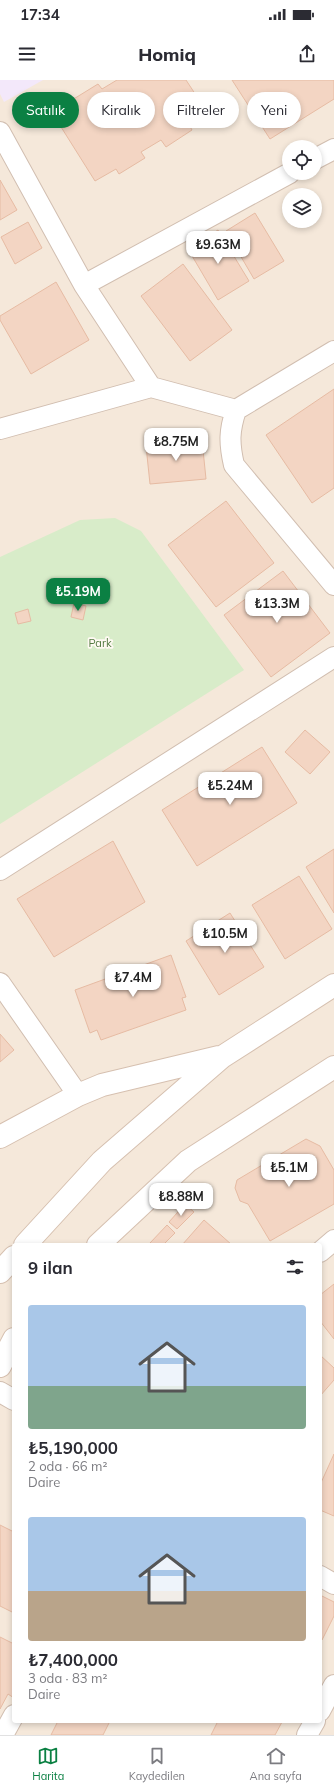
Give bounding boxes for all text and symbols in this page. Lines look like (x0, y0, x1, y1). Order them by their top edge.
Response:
text: 17:34 (20, 5, 60, 24)
icon: menu (16, 43, 38, 65)
text: Homiq (138, 43, 196, 66)
icon: share (296, 43, 318, 65)
chip: Satılık (12, 92, 79, 128)
chip: Kiralık (87, 92, 155, 128)
chip: Filtreler (163, 92, 239, 128)
chip: Yeni (247, 92, 301, 128)
map controls (282, 140, 322, 228)
button: locate (282, 140, 322, 180)
button: layers (282, 188, 322, 228)
pin: ₺9.63M (185, 231, 251, 265)
text: ₺9.63M (195, 236, 241, 252)
pin: ₺8.75M (143, 428, 209, 462)
text: ₺8.75M (153, 433, 199, 449)
pin: ₺5.19M (45, 578, 111, 612)
text: ₺5.19M (55, 583, 101, 599)
pin: ₺13.3M (244, 590, 310, 624)
text: ₺13.3M (254, 595, 300, 611)
park label: Park (88, 636, 112, 650)
pin: ₺5.24M (197, 772, 263, 806)
text: ₺5.24M (207, 777, 253, 793)
pin: ₺10.5M (192, 920, 258, 954)
text: ₺10.5M (202, 925, 248, 941)
pin: ₺7.4M (105, 964, 161, 998)
text: ₺7.4M (114, 969, 152, 985)
pin: ₺5.1M (261, 1154, 317, 1188)
text: ₺5.1M (270, 1159, 308, 1175)
pin: ₺8.88M (148, 1183, 214, 1217)
text: ₺8.88M (158, 1188, 204, 1204)
icon: filters (284, 1256, 306, 1278)
text: 9 ilan (28, 1257, 73, 1278)
icon: home (131, 1331, 203, 1403)
text: ₺5,190,000 (28, 1437, 118, 1458)
text: 2 oda · 66 m² (28, 1458, 107, 1474)
text: Daire (28, 1474, 60, 1490)
icon: home (131, 1543, 203, 1615)
text: ₺7,400,000 (28, 1649, 118, 1670)
text: 3 oda · 83 m² (28, 1670, 107, 1686)
text: Daire (28, 1686, 60, 1702)
tab: Harita (32, 1745, 64, 1783)
tab: Kaydedilen (129, 1745, 185, 1783)
tab: Ana sayfa (250, 1745, 302, 1783)

